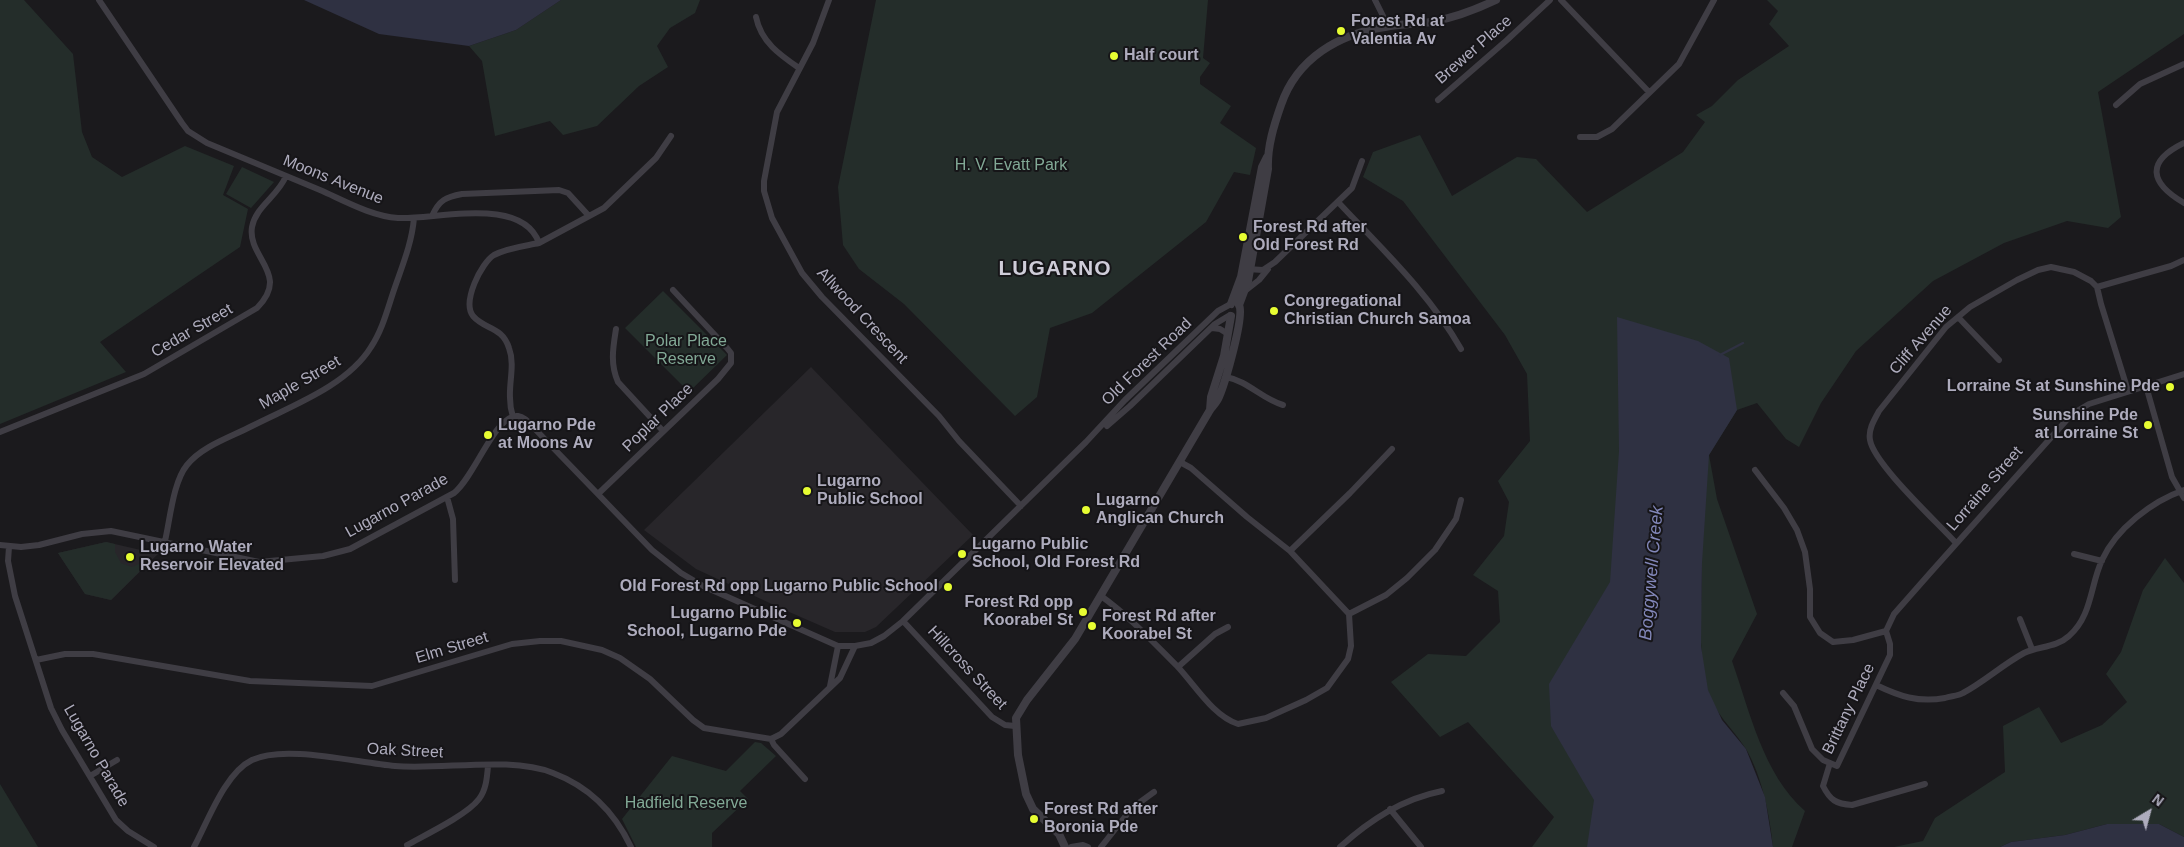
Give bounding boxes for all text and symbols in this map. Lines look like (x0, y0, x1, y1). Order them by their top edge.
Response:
place label: Forest Rd at Valentia Av (1351, 12, 1444, 50)
street label: Brewer Place (1432, 12, 1516, 88)
marker: Forest Rd at Valentia Av (1335, 25, 1347, 37)
place label: Half court (1124, 46, 1199, 66)
marker: Half court (1108, 50, 1120, 62)
street label: Moons Avenue (280, 151, 386, 209)
park label: H. V. Evatt Park (955, 156, 1067, 176)
place label: Forest Rd after Old Forest Rd (1253, 218, 1367, 256)
marker: Forest Rd after Old Forest Rd (1237, 231, 1249, 243)
district label: LUGARNO (998, 256, 1112, 282)
street label: Allwood Crescent (813, 264, 911, 368)
place label: Congregational Christian Church Samoa (1284, 292, 1471, 330)
street label: Cedar Street (148, 300, 236, 362)
street label: Cliff Avenue (1886, 301, 1956, 379)
marker: Congregational Christian Church Samoa (1268, 305, 1280, 317)
street label: Old Forest Road (1098, 314, 1196, 410)
park label: Polar Place Reserve (645, 332, 727, 370)
street label: Maple Street (256, 352, 344, 414)
place label: Lorraine St at Sunshine Pde (1947, 377, 2160, 397)
street label: Poplar Place (619, 380, 697, 456)
marker: Lorraine St at Sunshine Pde (2164, 381, 2176, 393)
place label: Sunshine Pde at Lorraine St (2032, 406, 2138, 444)
place label: Lugarno Pde at Moons Av (498, 416, 596, 454)
marker: Sunshine Pde at Lorraine St (2142, 419, 2154, 431)
marker: Lugarno Pde at Moons Av (482, 429, 494, 441)
street label: Lorraine Street (1943, 443, 2027, 535)
street label: Lugarno Parade (342, 470, 452, 542)
place label: Lugarno Public School (817, 472, 923, 510)
marker: Lugarno Public School (801, 485, 813, 497)
place label: Lugarno Anglican Church (1096, 491, 1224, 529)
marker: Lugarno Anglican Church (1080, 504, 1092, 516)
water label: Boggywell Creek (1635, 505, 1669, 641)
place label: Lugarno Public School, Old Forest Rd (972, 535, 1140, 573)
place label: Lugarno Water Reservoir Elevated (140, 538, 284, 576)
marker: Lugarno Public School, Old Forest Rd (956, 548, 968, 560)
marker: Lugarno Water Reservoir Elevated (124, 551, 136, 563)
place label: Old Forest Rd opp Lugarno Public School (620, 577, 938, 597)
marker: Old Forest Rd opp Lugarno Public School (942, 581, 954, 593)
place label: Forest Rd opp Koorabel St (965, 593, 1073, 631)
place label: Lugarno Public School, Lugarno Pde (627, 604, 787, 642)
marker: Forest Rd opp Koorabel St (1077, 606, 1089, 618)
place label: Forest Rd after Koorabel St (1102, 607, 1216, 645)
marker: Lugarno Public School, Lugarno Pde (791, 617, 803, 629)
marker: Forest Rd after Koorabel St (1086, 620, 1098, 632)
street label: Hillcross Street (923, 622, 1011, 714)
street label: Elm Street (413, 628, 491, 668)
street label: Brittany Place (1819, 660, 1879, 758)
street label: Lugarno Parade (59, 702, 133, 810)
street label: Oak Street (366, 739, 444, 763)
north arrow (2124, 787, 2174, 837)
text: N (2149, 791, 2167, 809)
park label: Hadfield Reserve (625, 794, 747, 814)
place label: Forest Rd after Boronia Pde (1044, 800, 1158, 838)
marker: Forest Rd after Boronia Pde (1028, 813, 1040, 825)

